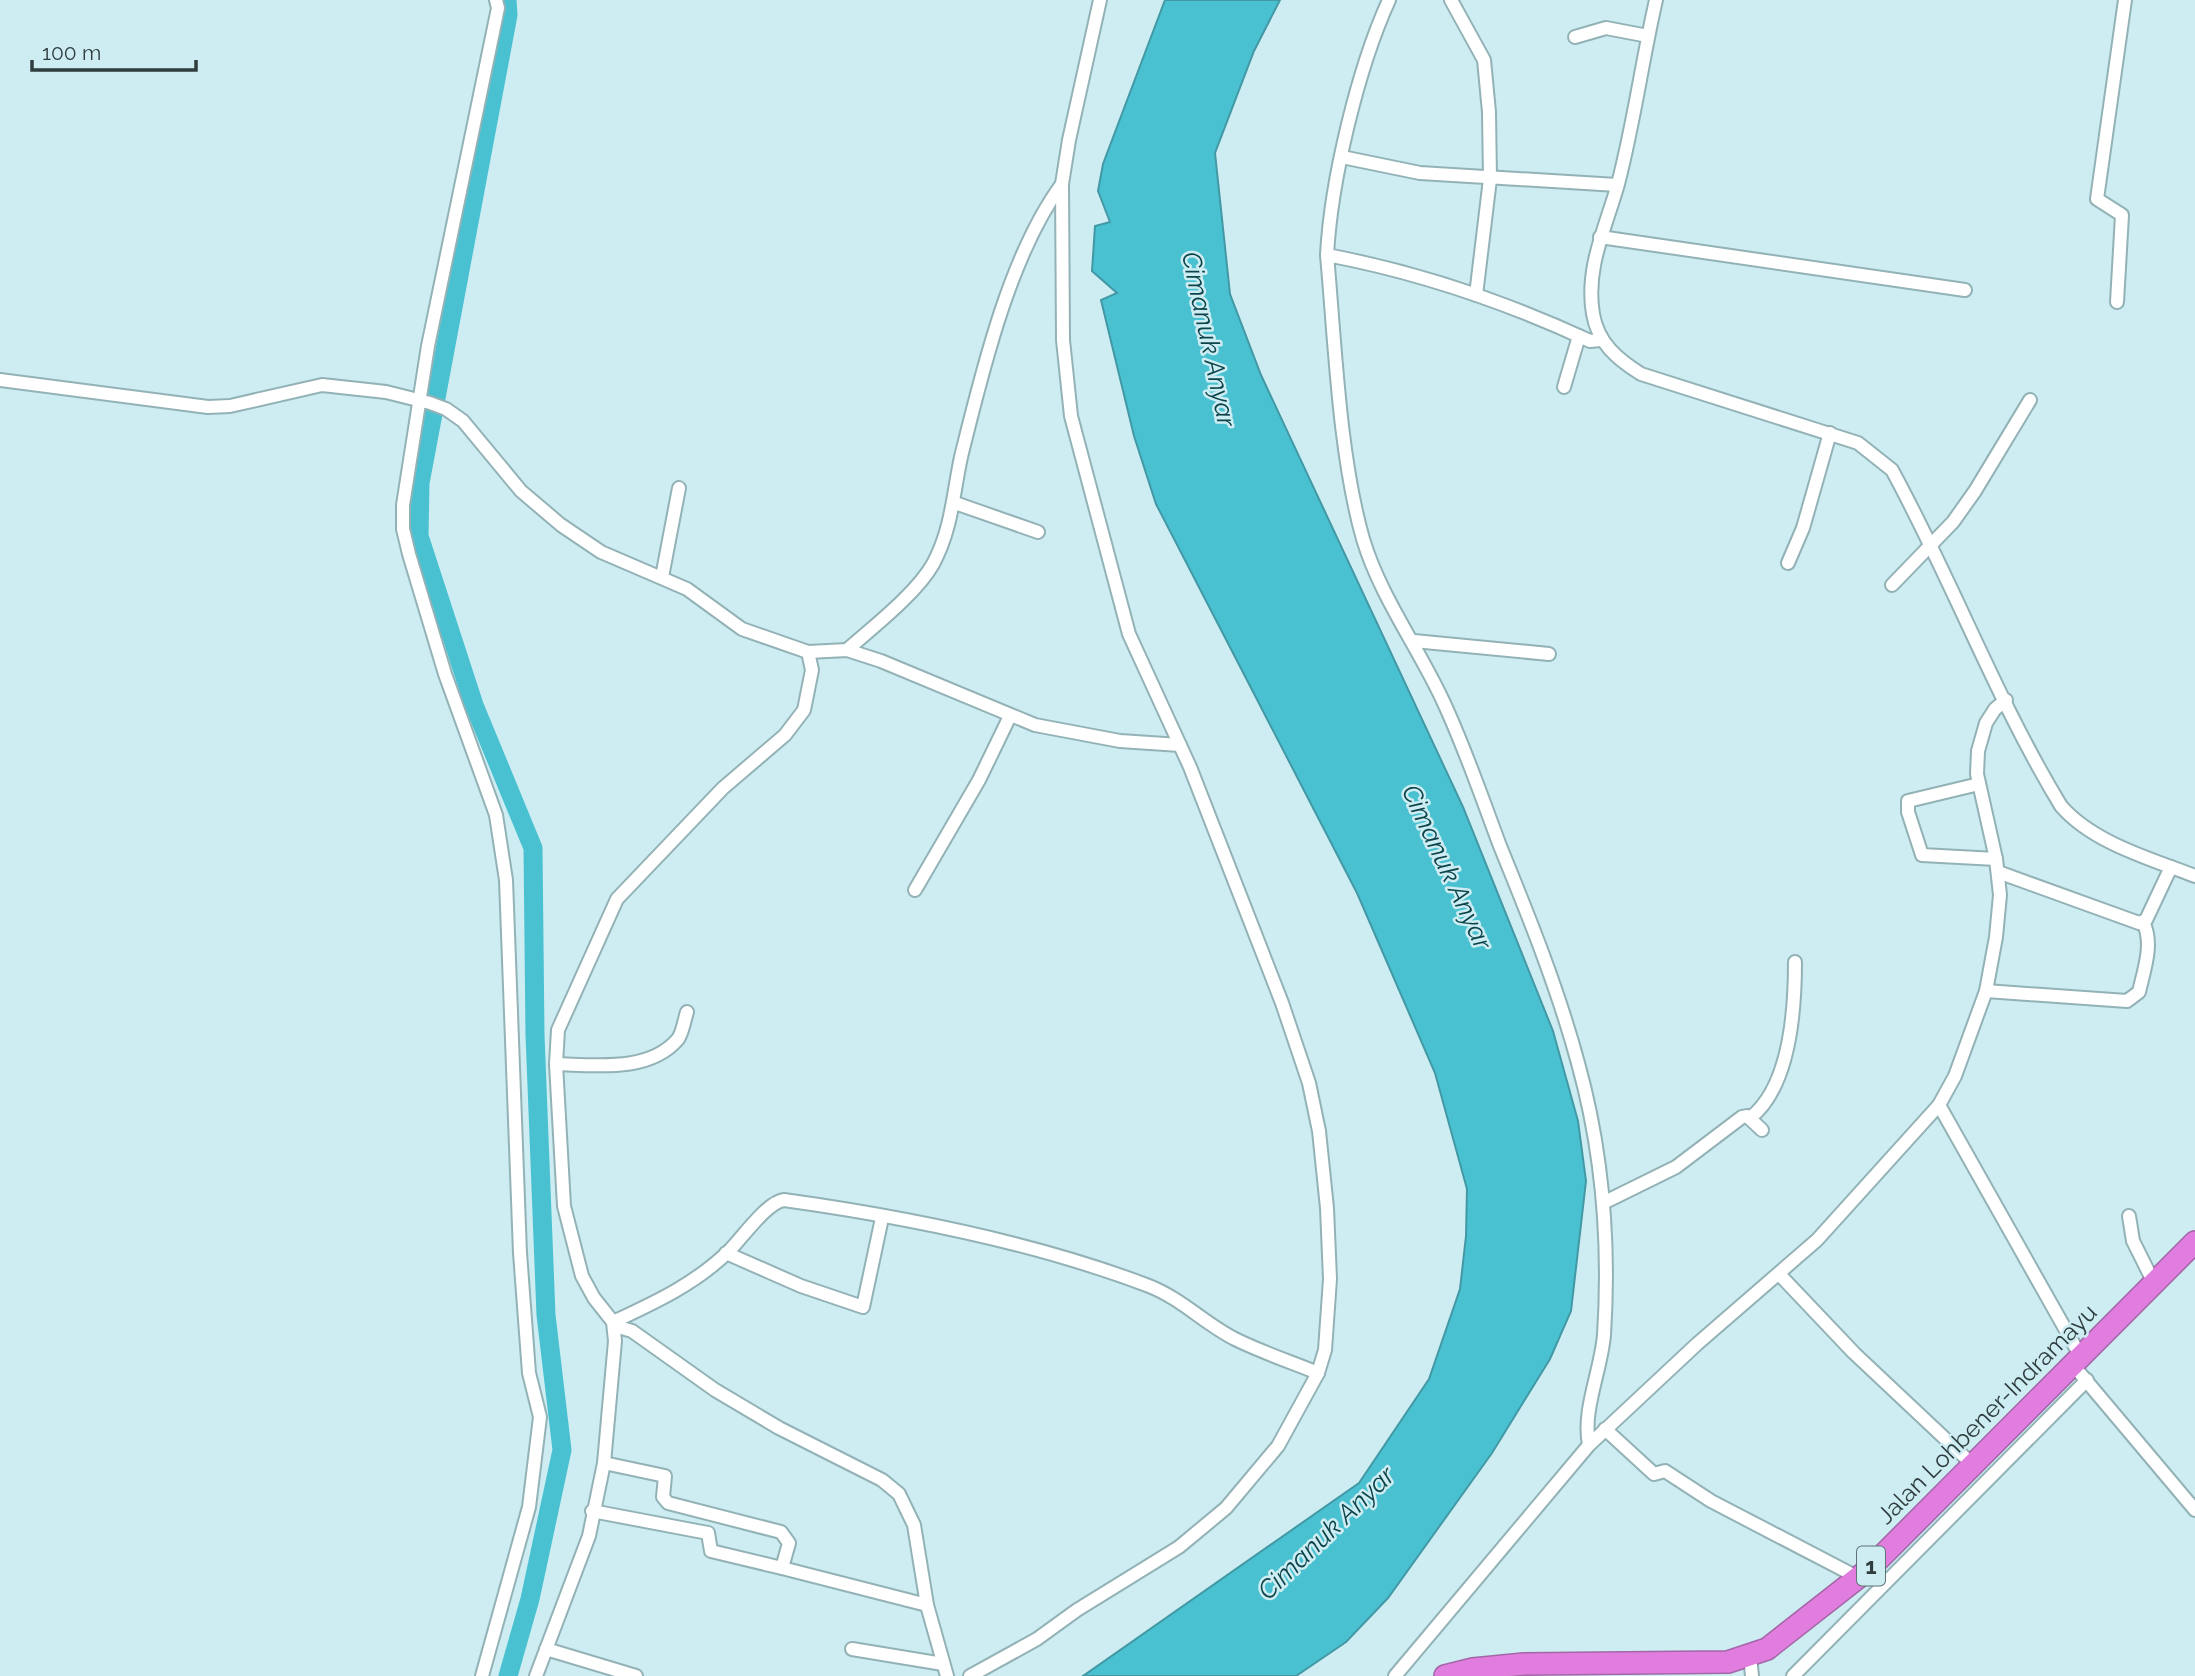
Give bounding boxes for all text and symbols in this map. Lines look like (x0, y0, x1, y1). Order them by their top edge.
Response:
scale bar (32, 28, 196, 72)
text: 100 m (42, 40, 101, 65)
water label: Cimanuk Anyar (1176, 249, 1242, 430)
water label: Cimanuk Anyar (1396, 780, 1499, 955)
street label: Jalan Lohbener-Indramayu (1871, 1298, 2103, 1530)
water label: Cimanuk Anyar (1251, 1460, 1401, 1606)
road number: 1 (1857, 1546, 1885, 1586)

